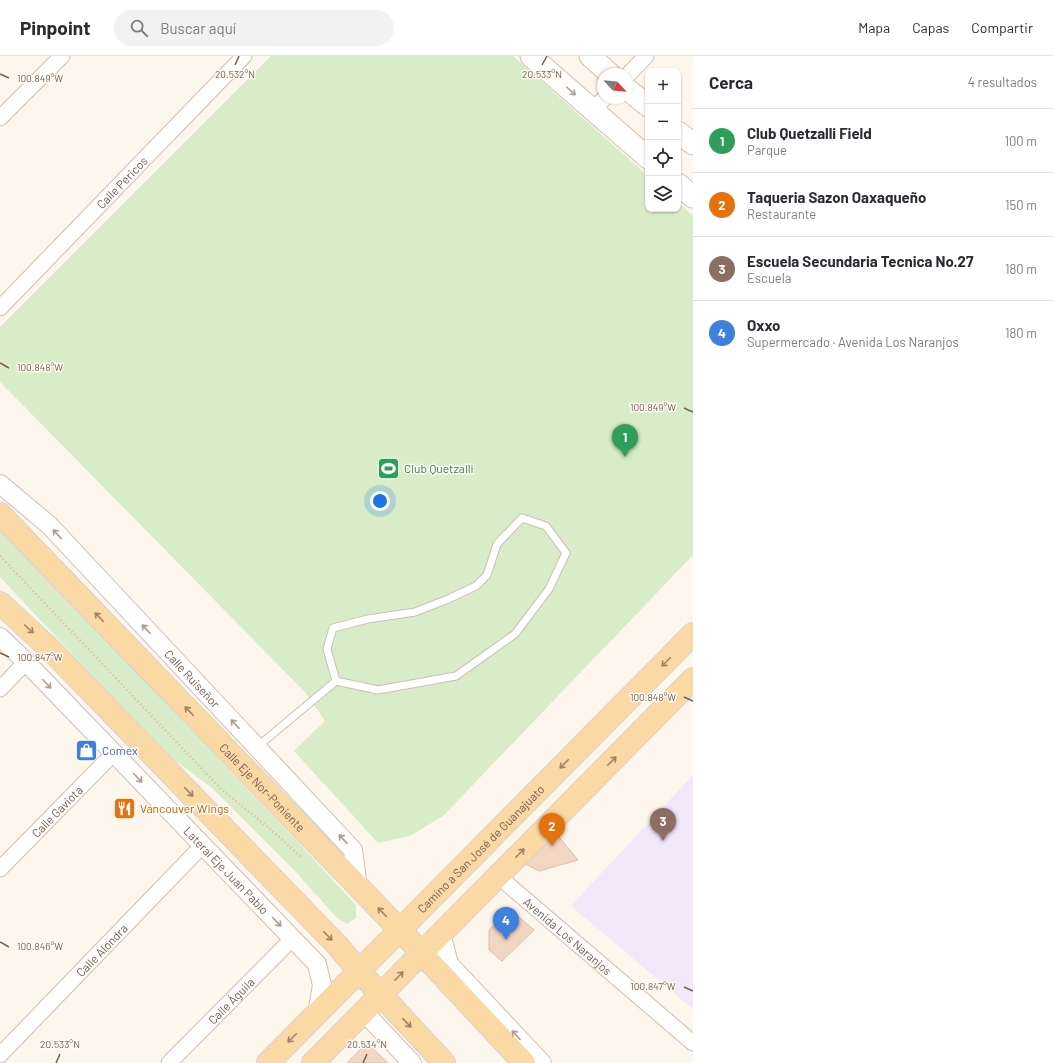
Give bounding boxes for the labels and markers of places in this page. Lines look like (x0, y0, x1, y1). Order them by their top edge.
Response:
pin: 1 (612, 424, 638, 457)
sports icon: Club Quetzalli (376, 455, 402, 481)
place label: Club Quetzalli (404, 461, 474, 475)
shop icon: Comex (74, 737, 100, 763)
place label: Comex (102, 743, 138, 757)
restaurant icon: Vancouver Wings (112, 795, 138, 821)
place label: Vancouver Wings (140, 801, 229, 815)
pin: 3 (650, 808, 676, 841)
pin: 2 (539, 813, 565, 846)
pin: 4 (493, 907, 519, 940)

